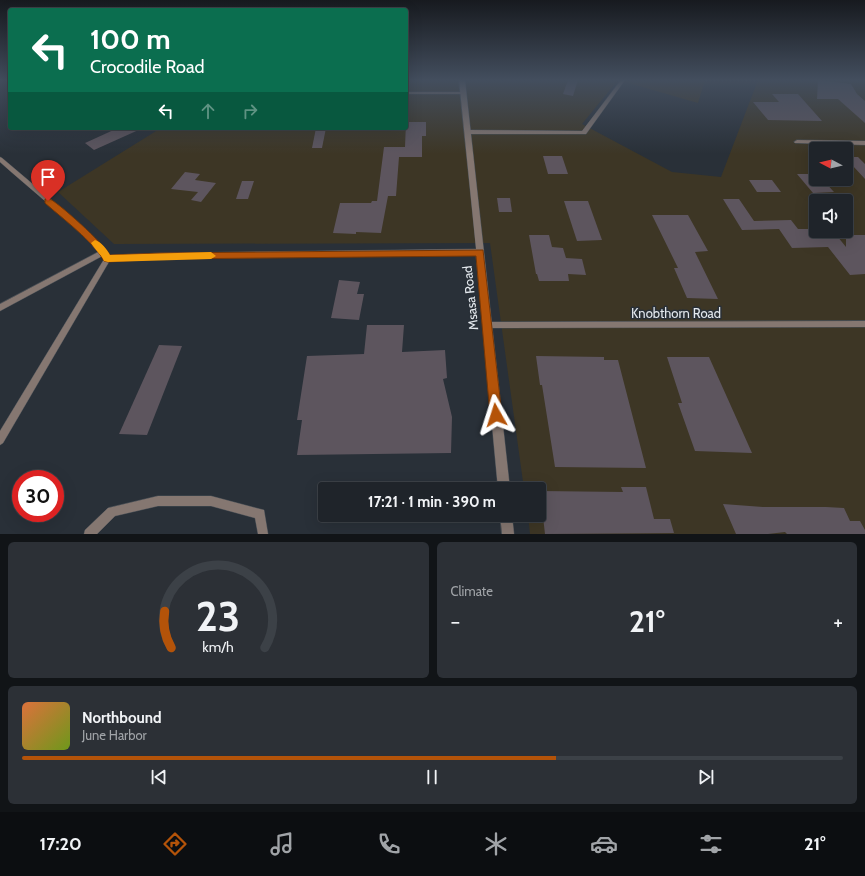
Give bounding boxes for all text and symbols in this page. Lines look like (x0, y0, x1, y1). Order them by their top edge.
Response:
text: 100 m (90, 22, 171, 56)
icon: left (24, 24, 76, 76)
text: Crocodile Road (90, 56, 205, 78)
icon: left (155, 100, 177, 122)
icon: ahead (197, 100, 219, 122)
icon: right (239, 100, 261, 122)
north arrow (809, 142, 853, 186)
map controls (809, 142, 853, 238)
pin (31, 160, 65, 201)
icon: arrive (37, 166, 59, 188)
button: sound (809, 194, 853, 238)
street label: Msasa Road (459, 265, 481, 331)
street label: Knobthorn Road (631, 305, 721, 321)
position arrow (475, 394, 517, 436)
speed limit sign: 30 (12, 470, 64, 522)
text: 17:21 · 1 min · 390 m (368, 493, 496, 511)
text: Climate (451, 583, 493, 599)
text: 23 (196, 591, 240, 641)
text: 21° (629, 603, 665, 640)
text: − (451, 608, 460, 635)
text: + (833, 608, 843, 635)
text: km/h (203, 638, 234, 656)
text: Northbound (82, 709, 162, 727)
text: June Harbor (82, 727, 147, 743)
icon: previous (148, 766, 170, 788)
icon: pause (421, 766, 443, 788)
icon: next (695, 766, 717, 788)
icon: directions (161, 830, 189, 858)
icon: music (268, 830, 296, 858)
icon: phone (375, 830, 403, 858)
icon: climate (482, 830, 510, 858)
icon: car (590, 830, 618, 858)
icon: filters (697, 830, 725, 858)
text: 17:20 (40, 833, 82, 855)
text: 21° (804, 833, 825, 855)

